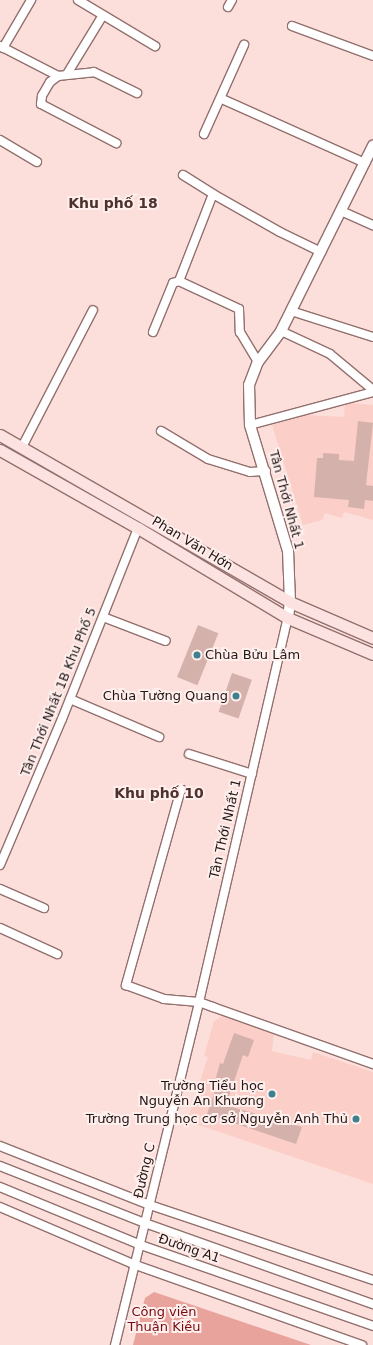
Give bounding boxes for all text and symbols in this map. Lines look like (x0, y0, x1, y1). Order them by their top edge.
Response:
district label: Khu phố 18 (68, 195, 158, 211)
street label: Tân Thới Nhất 1 (265, 449, 307, 551)
street label: Phan Văn Hớn (149, 514, 235, 574)
street label: Tân Thới Nhất 1B Khu Phố 5 (18, 605, 100, 779)
place label: Chùa Bửu Lâm (205, 647, 300, 663)
marker: Chùa Bửu Lâm (192, 650, 202, 660)
place label: Chùa Tường Quang (103, 688, 228, 704)
marker: Chùa Tường Quang (231, 691, 241, 701)
street label: Tân Thới Nhất 1 (207, 778, 245, 880)
district label: Khu phố 10 (114, 785, 204, 801)
place label: Trường Tiểu học Nguyễn An Khương (139, 1079, 264, 1110)
marker: Trường Tiểu học Nguyễn An Khương (267, 1089, 277, 1099)
place label: Trường Trung học cơ sở Nguyễn Anh Thủ (86, 1111, 348, 1127)
marker: Trường Trung học cơ sở Nguyễn Anh Thủ (351, 1114, 361, 1124)
street label: Đường C (131, 1142, 159, 1200)
street label: Đường A1 (156, 1231, 222, 1267)
park label: Công viên Thuận Kiều (127, 1305, 201, 1336)

